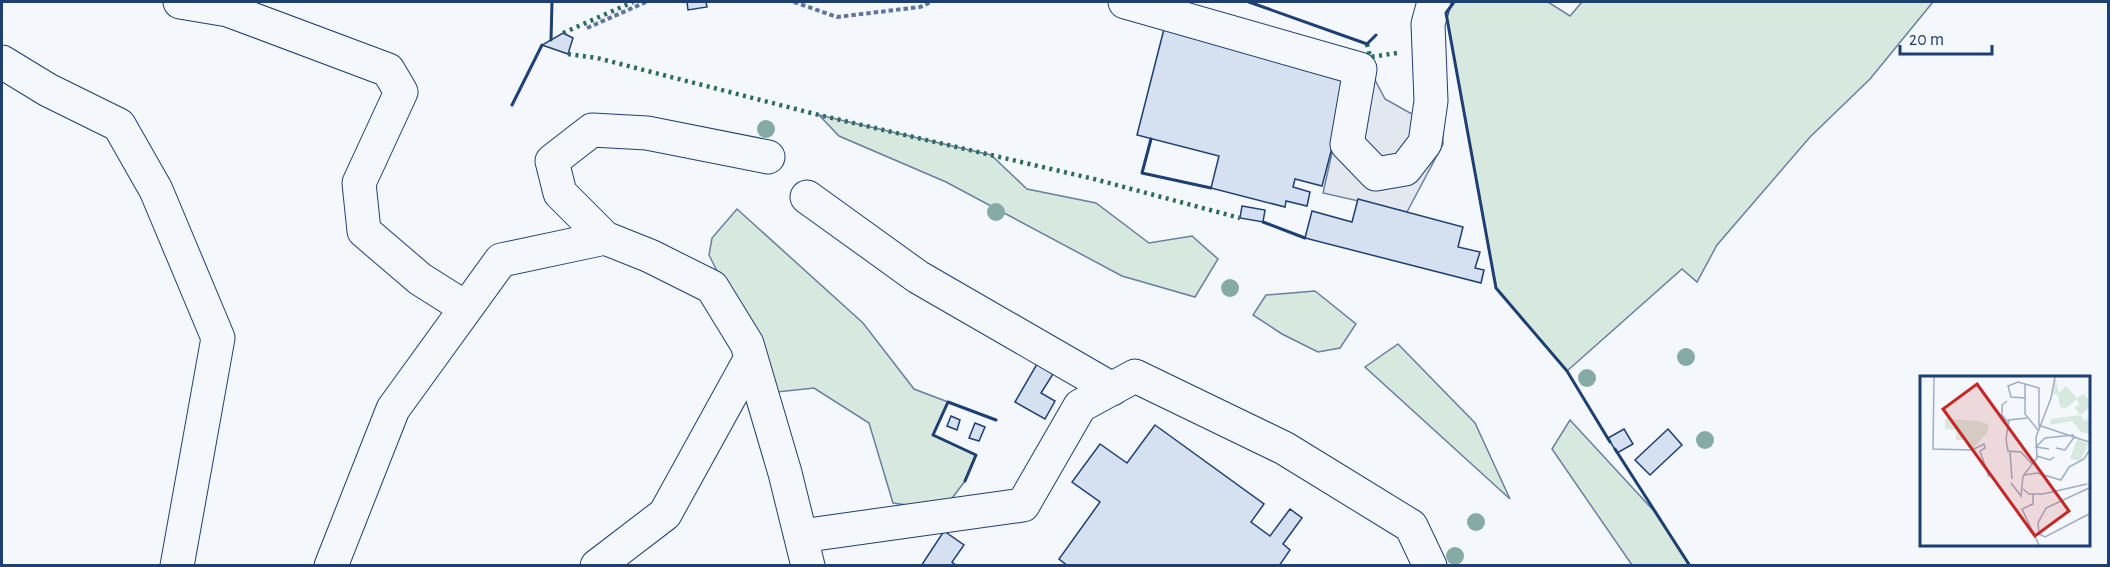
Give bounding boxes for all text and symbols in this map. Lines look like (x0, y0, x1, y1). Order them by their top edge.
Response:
scale bar (1900, 18, 1992, 56)
text: 20 m (1909, 31, 1944, 49)
inset map (1920, 376, 2089, 546)

